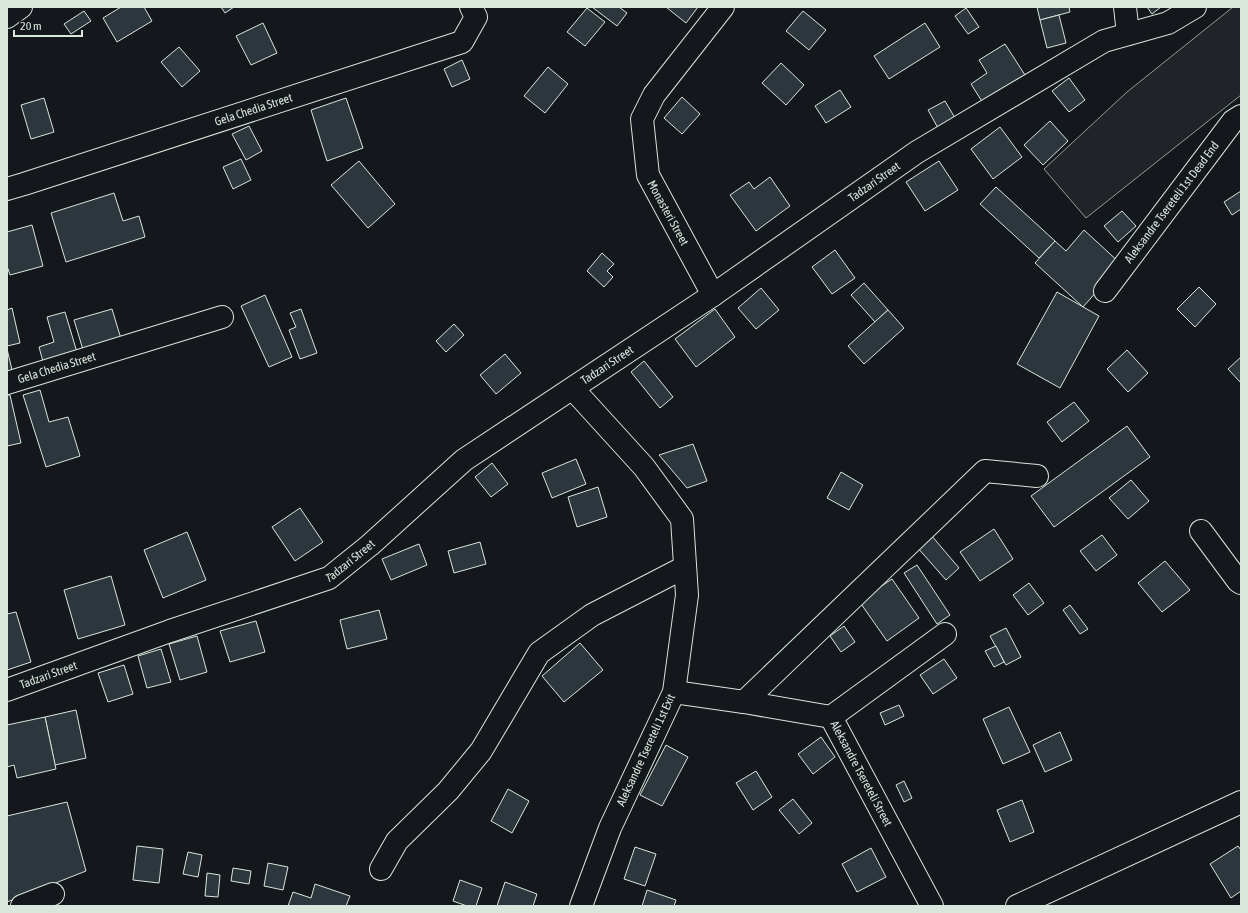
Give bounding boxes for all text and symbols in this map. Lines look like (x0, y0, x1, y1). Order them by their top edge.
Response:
scale bar (14, 12, 82, 38)
text: 20 m (20, 19, 42, 33)
street label: Gela Chedia Street (213, 90, 295, 129)
street label: Aleksandre Tsereteli 1st Dead End (1122, 139, 1222, 266)
street label: Tadzari Street (846, 159, 903, 205)
street label: Monasteri Street (644, 178, 692, 249)
street label: Tadzari Street (578, 342, 636, 388)
street label: Gela Chedia Street (16, 349, 98, 386)
street label: Tadzari Street (324, 536, 378, 586)
street label: Tadzari Street (18, 658, 79, 692)
street label: Aleksandre Tsereteli 1st Exit (614, 691, 678, 808)
street label: Aleksandre Tsereteli Street (827, 718, 895, 829)

